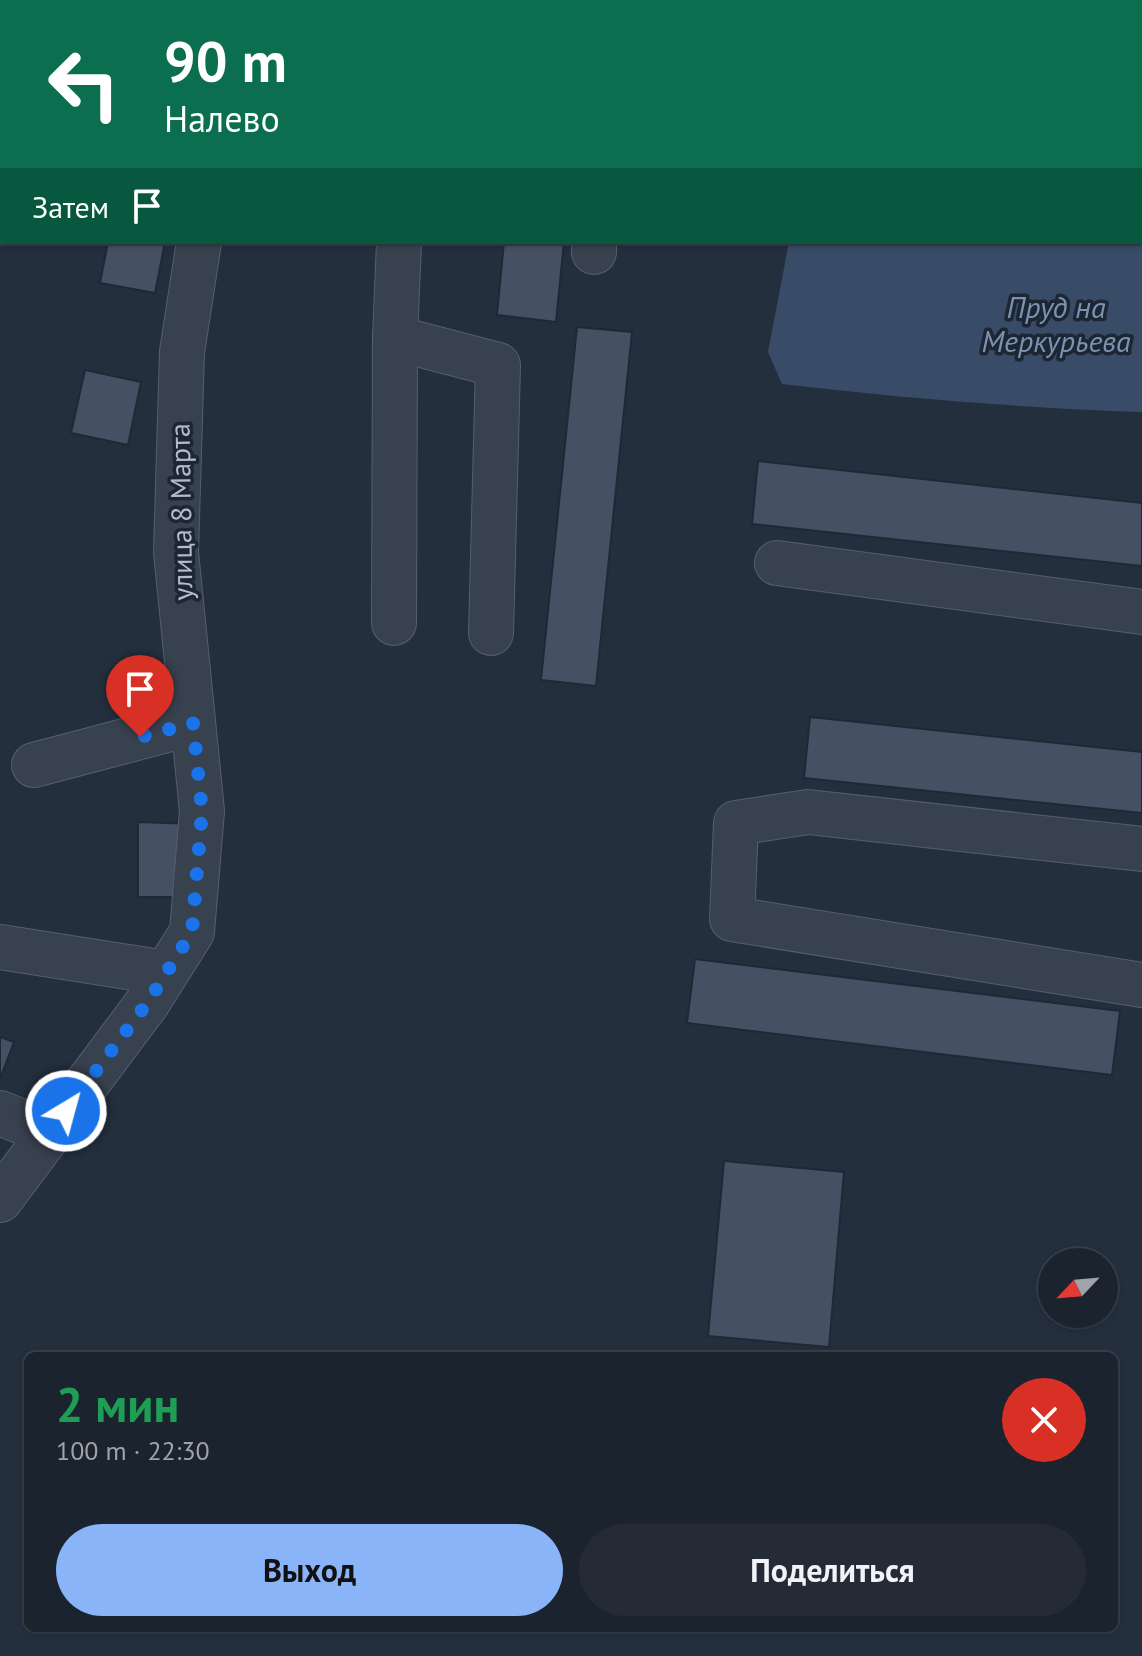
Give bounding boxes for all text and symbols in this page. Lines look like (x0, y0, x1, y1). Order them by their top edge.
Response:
text: 90 m (164, 25, 287, 97)
icon: left (32, 32, 136, 136)
text: Налево (164, 95, 280, 142)
icon: arrive (125, 184, 169, 228)
text: Затем (32, 187, 109, 226)
water label: Пруд на Меркурьева (981, 287, 1131, 360)
street label: улица 8 Марта (160, 423, 201, 601)
pin (106, 655, 174, 737)
icon: arrive (118, 667, 162, 711)
position arrow (24, 1069, 108, 1153)
north arrow (1038, 1248, 1118, 1328)
map controls (1038, 1248, 1118, 1328)
text: 2 мин (56, 1373, 179, 1435)
button: close (1002, 1378, 1086, 1462)
text: 100 m · 22:30 (56, 1434, 210, 1467)
button: Выход (56, 1524, 563, 1616)
button: Поделиться (579, 1524, 1086, 1616)

